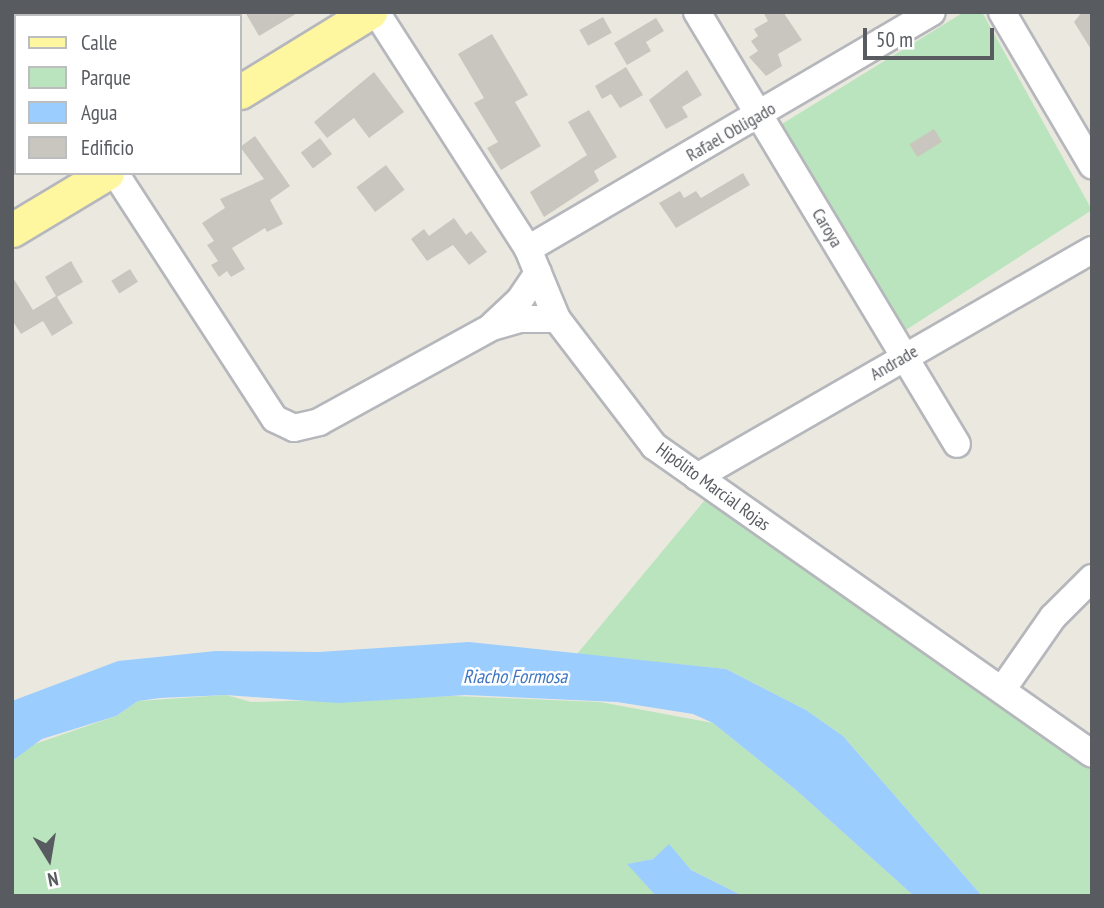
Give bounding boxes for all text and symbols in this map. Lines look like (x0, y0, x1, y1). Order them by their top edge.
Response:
legend (14, 14, 242, 175)
scale bar (866, 14, 997, 58)
text: 50 m (876, 26, 913, 53)
text: Calle (81, 29, 117, 56)
text: Parque (81, 64, 131, 91)
street label: Rafael Obligado (683, 98, 779, 166)
text: Agua (81, 99, 117, 126)
text: Edificio (81, 134, 134, 161)
street label: Caroya (807, 205, 847, 251)
street label: Andrade (866, 341, 922, 385)
street label: Hipólito Marcial Rojas (652, 438, 774, 536)
water label: Riacho Formosa (463, 666, 567, 688)
north arrow (14, 824, 84, 894)
text: N (46, 867, 60, 892)

